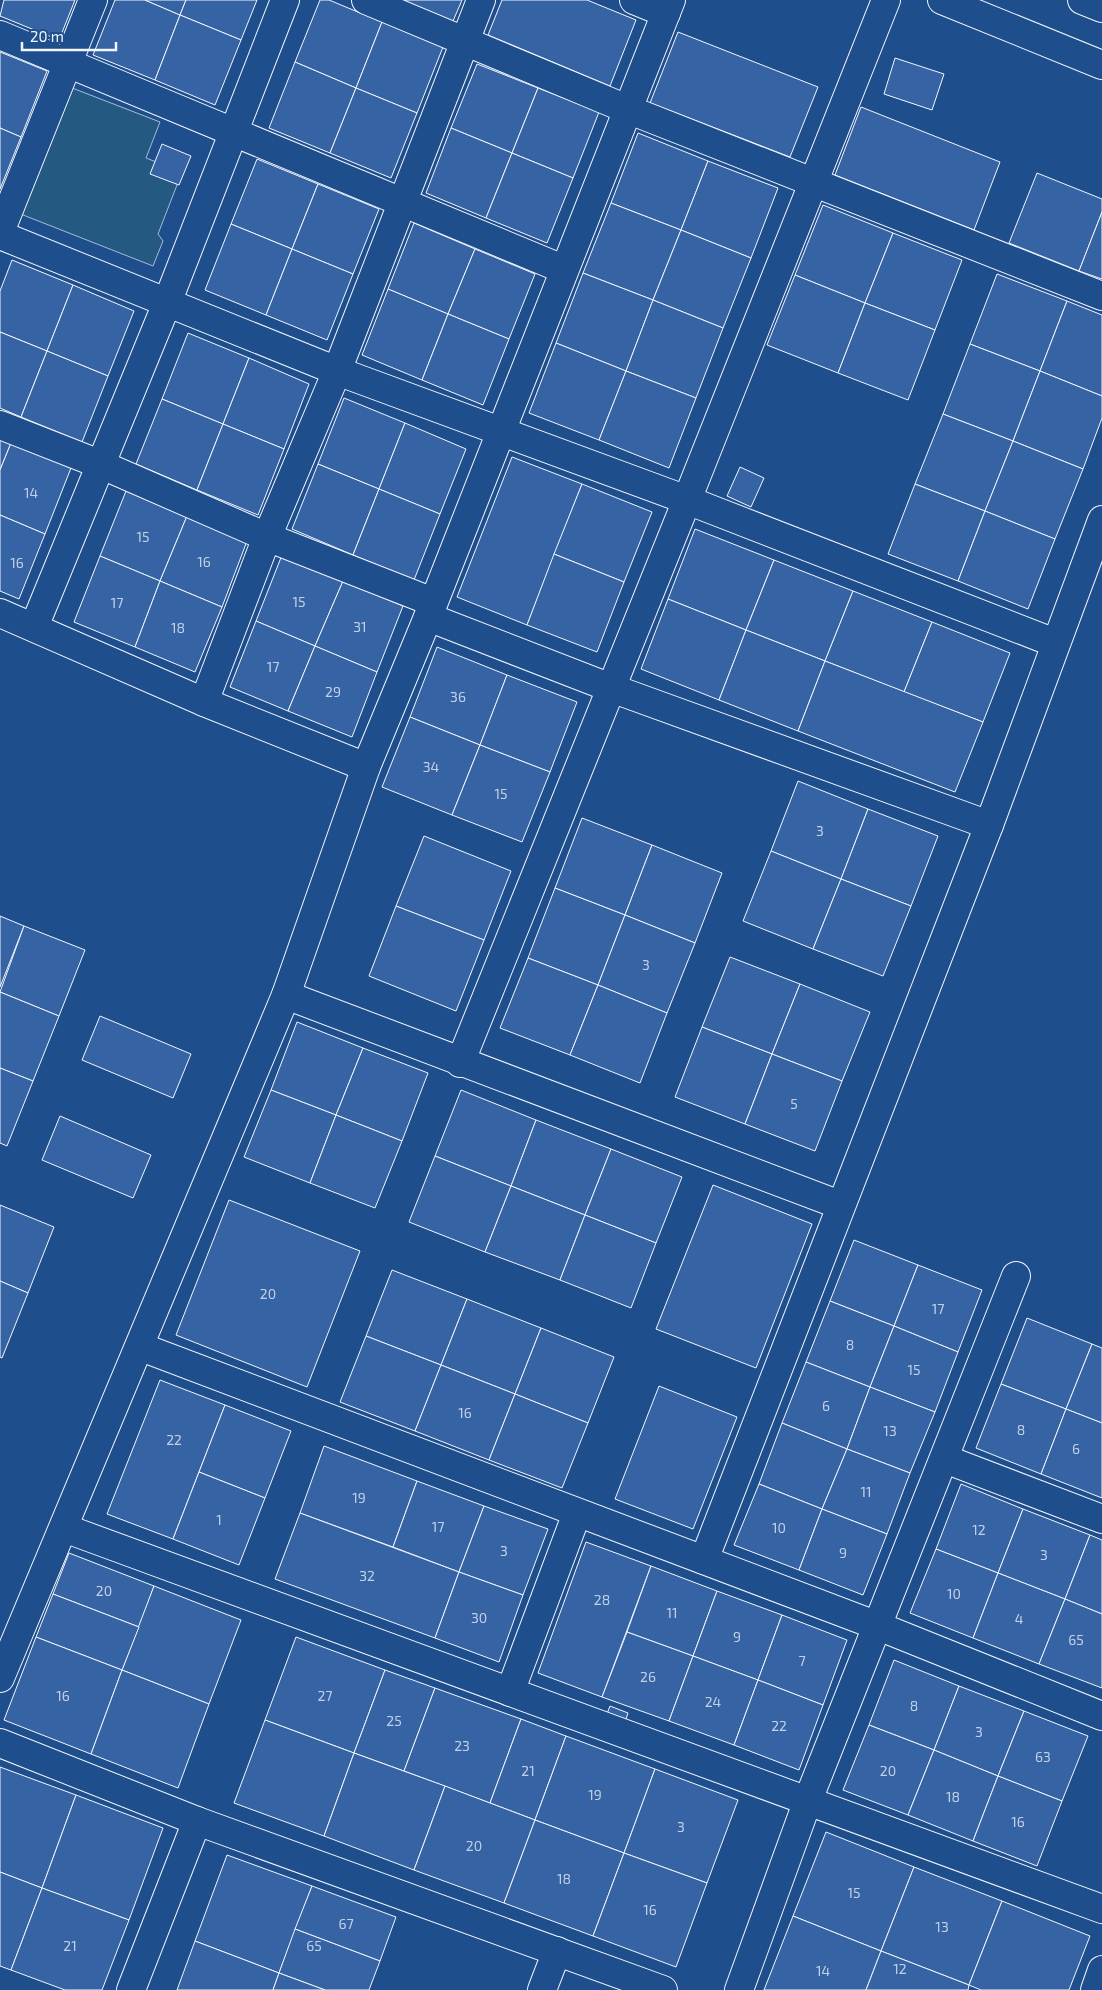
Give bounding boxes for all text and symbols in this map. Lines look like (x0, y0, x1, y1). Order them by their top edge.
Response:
scale bar (22, 20, 116, 52)
text: 20 m (30, 27, 64, 45)
house number: 14 (24, 484, 38, 501)
house number: 15 (136, 528, 150, 545)
house number: 16 (197, 553, 211, 570)
house number: 16 (10, 554, 24, 571)
house number: 15 (292, 593, 306, 610)
house number: 17 (111, 594, 123, 611)
house number: 31 (353, 618, 367, 635)
house number: 18 (171, 619, 185, 636)
house number: 17 (267, 658, 279, 675)
house number: 29 (325, 683, 341, 700)
house number: 36 (450, 688, 466, 705)
house number: 34 (423, 758, 439, 775)
house number: 15 (494, 785, 508, 802)
house number: 3 (816, 822, 824, 839)
house number: 3 (642, 956, 650, 973)
house number: 5 (790, 1095, 798, 1112)
house number: 20 (260, 1285, 276, 1302)
house number: 17 (932, 1300, 944, 1317)
house number: 8 (846, 1336, 854, 1353)
house number: 15 (907, 1361, 921, 1378)
house number: 6 (822, 1397, 830, 1414)
house number: 16 (458, 1404, 472, 1421)
house number: 8 (1017, 1421, 1025, 1438)
house number: 13 (883, 1422, 897, 1439)
house number: 22 (166, 1431, 182, 1448)
house number: 6 (1072, 1440, 1080, 1457)
house number: 11 (860, 1483, 872, 1500)
house number: 19 (352, 1489, 366, 1506)
house number: 1 (216, 1511, 222, 1528)
house number: 17 (432, 1518, 444, 1535)
house number: 10 (772, 1519, 786, 1536)
house number: 12 (972, 1521, 986, 1538)
house number: 3 (500, 1542, 508, 1559)
house number: 9 (839, 1544, 847, 1561)
house number: 3 (1040, 1546, 1048, 1563)
house number: 32 (359, 1567, 375, 1584)
house number: 20 (96, 1582, 112, 1599)
house number: 10 (947, 1585, 961, 1602)
house number: 28 (594, 1591, 610, 1608)
house number: 11 (666, 1604, 678, 1621)
house number: 30 (471, 1609, 487, 1626)
house number: 4 (1015, 1610, 1023, 1627)
house number: 9 (733, 1628, 741, 1645)
house number: 65 (1068, 1631, 1084, 1648)
house number: 7 (798, 1652, 806, 1669)
house number: 26 (640, 1668, 656, 1685)
house number: 16 (56, 1687, 70, 1704)
house number: 27 (317, 1687, 333, 1704)
house number: 24 (705, 1693, 721, 1710)
house number: 8 (910, 1697, 918, 1714)
house number: 25 (386, 1712, 402, 1729)
house number: 22 (771, 1717, 787, 1734)
house number: 3 (975, 1723, 983, 1740)
house number: 23 (454, 1737, 470, 1754)
house number: 63 (1035, 1748, 1051, 1765)
house number: 21 (521, 1762, 535, 1779)
house number: 20 (880, 1762, 896, 1779)
house number: 19 (588, 1786, 602, 1803)
house number: 18 (946, 1788, 960, 1805)
house number: 16 (1011, 1813, 1025, 1830)
house number: 3 (677, 1818, 685, 1835)
house number: 20 (466, 1837, 482, 1854)
house number: 18 (557, 1870, 571, 1887)
house number: 15 (847, 1884, 861, 1901)
house number: 16 (643, 1901, 657, 1918)
house number: 67 (338, 1915, 354, 1932)
house number: 13 (935, 1918, 949, 1935)
house number: 21 (63, 1937, 77, 1954)
house number: 65 (306, 1937, 322, 1954)
house number: 12 (893, 1960, 907, 1977)
house number: 14 (816, 1962, 830, 1979)

